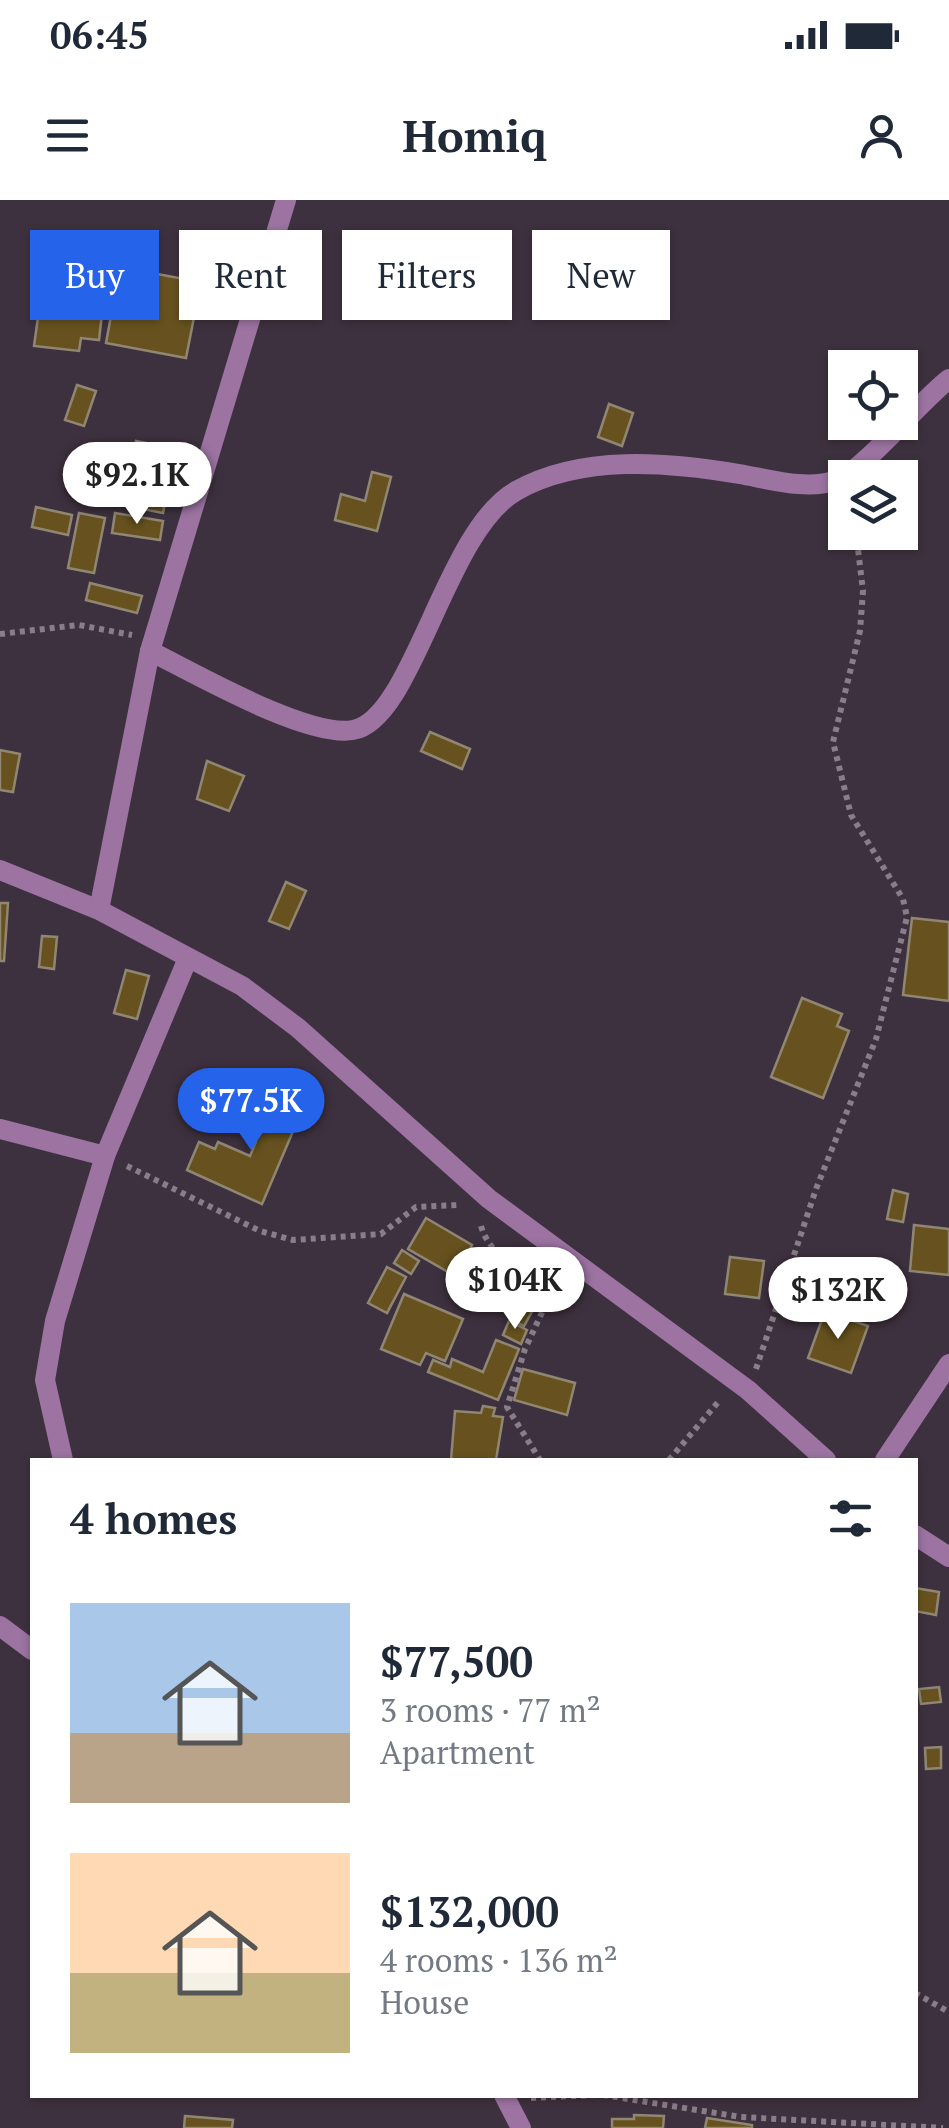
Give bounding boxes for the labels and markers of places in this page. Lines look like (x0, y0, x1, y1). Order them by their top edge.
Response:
pin: $92.1K (56, 442, 218, 527)
pin: $77.5K (170, 1068, 332, 1153)
pin: $104K (445, 1247, 585, 1332)
pin: $132K (768, 1257, 908, 1342)

